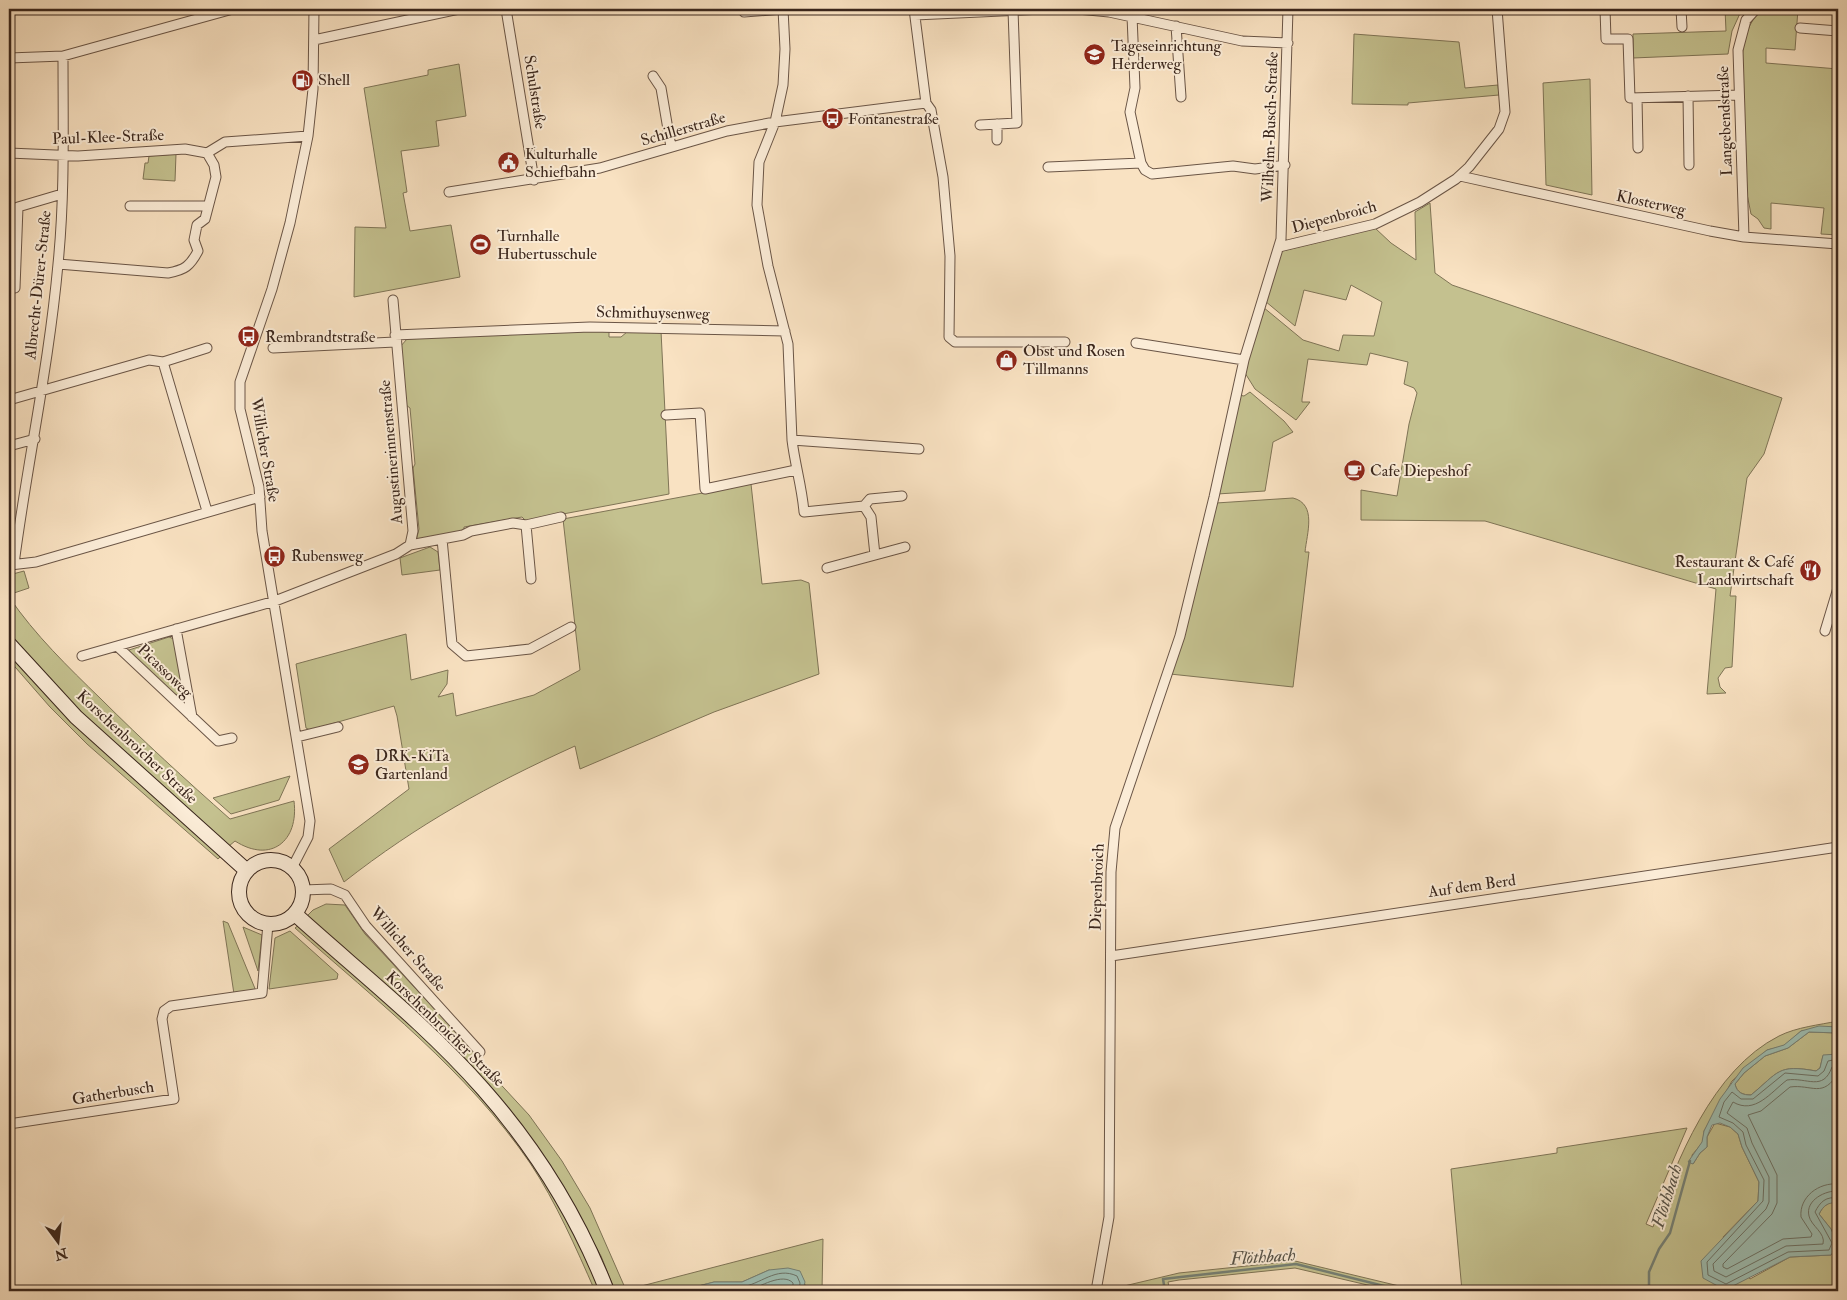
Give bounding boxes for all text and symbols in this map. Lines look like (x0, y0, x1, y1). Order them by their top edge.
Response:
place label: Tageseinrichtung Herderweg (1111, 36, 1223, 74)
school or university icon: Tageseinrichtung Herderweg (1083, 43, 1107, 67)
street label: Wilhelm-Busch-Straße (1257, 51, 1283, 204)
street label: Schulstraße (519, 54, 551, 131)
street label: Langebendstraße (1713, 65, 1737, 176)
fuel station icon: Shell (290, 68, 314, 92)
place label: Shell (318, 70, 350, 90)
street label: Schillerstraße (638, 107, 728, 151)
bus stop icon: Fontanestraße (820, 107, 844, 131)
place label: Fontanestraße (848, 109, 939, 129)
street label: Paul-Klee-Straße (52, 125, 165, 149)
place label: Kulturhalle Schiefbahn (525, 144, 598, 182)
public building icon: Kulturhalle Schiefbahn (497, 151, 521, 175)
street label: Klosterweg (1614, 186, 1689, 220)
street label: Diepenbroich (1289, 196, 1380, 239)
street label: Albrecht-Dürer-Straße (20, 209, 56, 362)
place label: Turnhalle Hubertusschule (497, 226, 597, 264)
sports icon: Turnhalle Hubertusschule (469, 233, 493, 257)
street label: Schmithuysenweg (596, 302, 711, 324)
bus stop icon: Rembrandtstraße (237, 325, 261, 349)
place label: Rembrandtstraße (265, 327, 376, 347)
place label: Obst und Rosen Tillmanns (1023, 341, 1125, 379)
shop icon: Obst und Rosen Tillmanns (995, 348, 1019, 372)
street label: Augustinerinnenstraße (375, 379, 407, 526)
street label: Willicher Straße (246, 395, 284, 504)
cafe icon: Cafe Diepeshof (1342, 459, 1366, 483)
place label: Cafe Diepeshof (1370, 461, 1472, 482)
bus stop icon: Rubensweg (263, 544, 287, 568)
place label: Rubensweg (291, 546, 364, 566)
place label: Restaurant & Café Landwirtschaft (1674, 552, 1794, 590)
restaurant icon: Restaurant & Café Landwirtschaft (1798, 559, 1822, 583)
street label: Picassoweg (133, 640, 198, 703)
street label: Korschenbroicher Straße (72, 686, 202, 808)
place label: DRK-KiTa Gartenland (375, 746, 450, 784)
school or university icon: DRK-KiTa Gartenland (347, 753, 371, 777)
street label: Diepenbroich (1085, 842, 1110, 931)
street label: Auf dem Berd (1426, 870, 1517, 902)
street label: Willicher Straße (365, 902, 450, 996)
street label: Korschenbroicher Straße (381, 967, 509, 1091)
street label: Gatherbusch (71, 1077, 156, 1109)
water label: Flöthbach (1646, 1161, 1688, 1232)
north arrow (32, 1218, 82, 1268)
water label: Flöthbach (1228, 1243, 1297, 1271)
text: N (53, 1244, 70, 1264)

